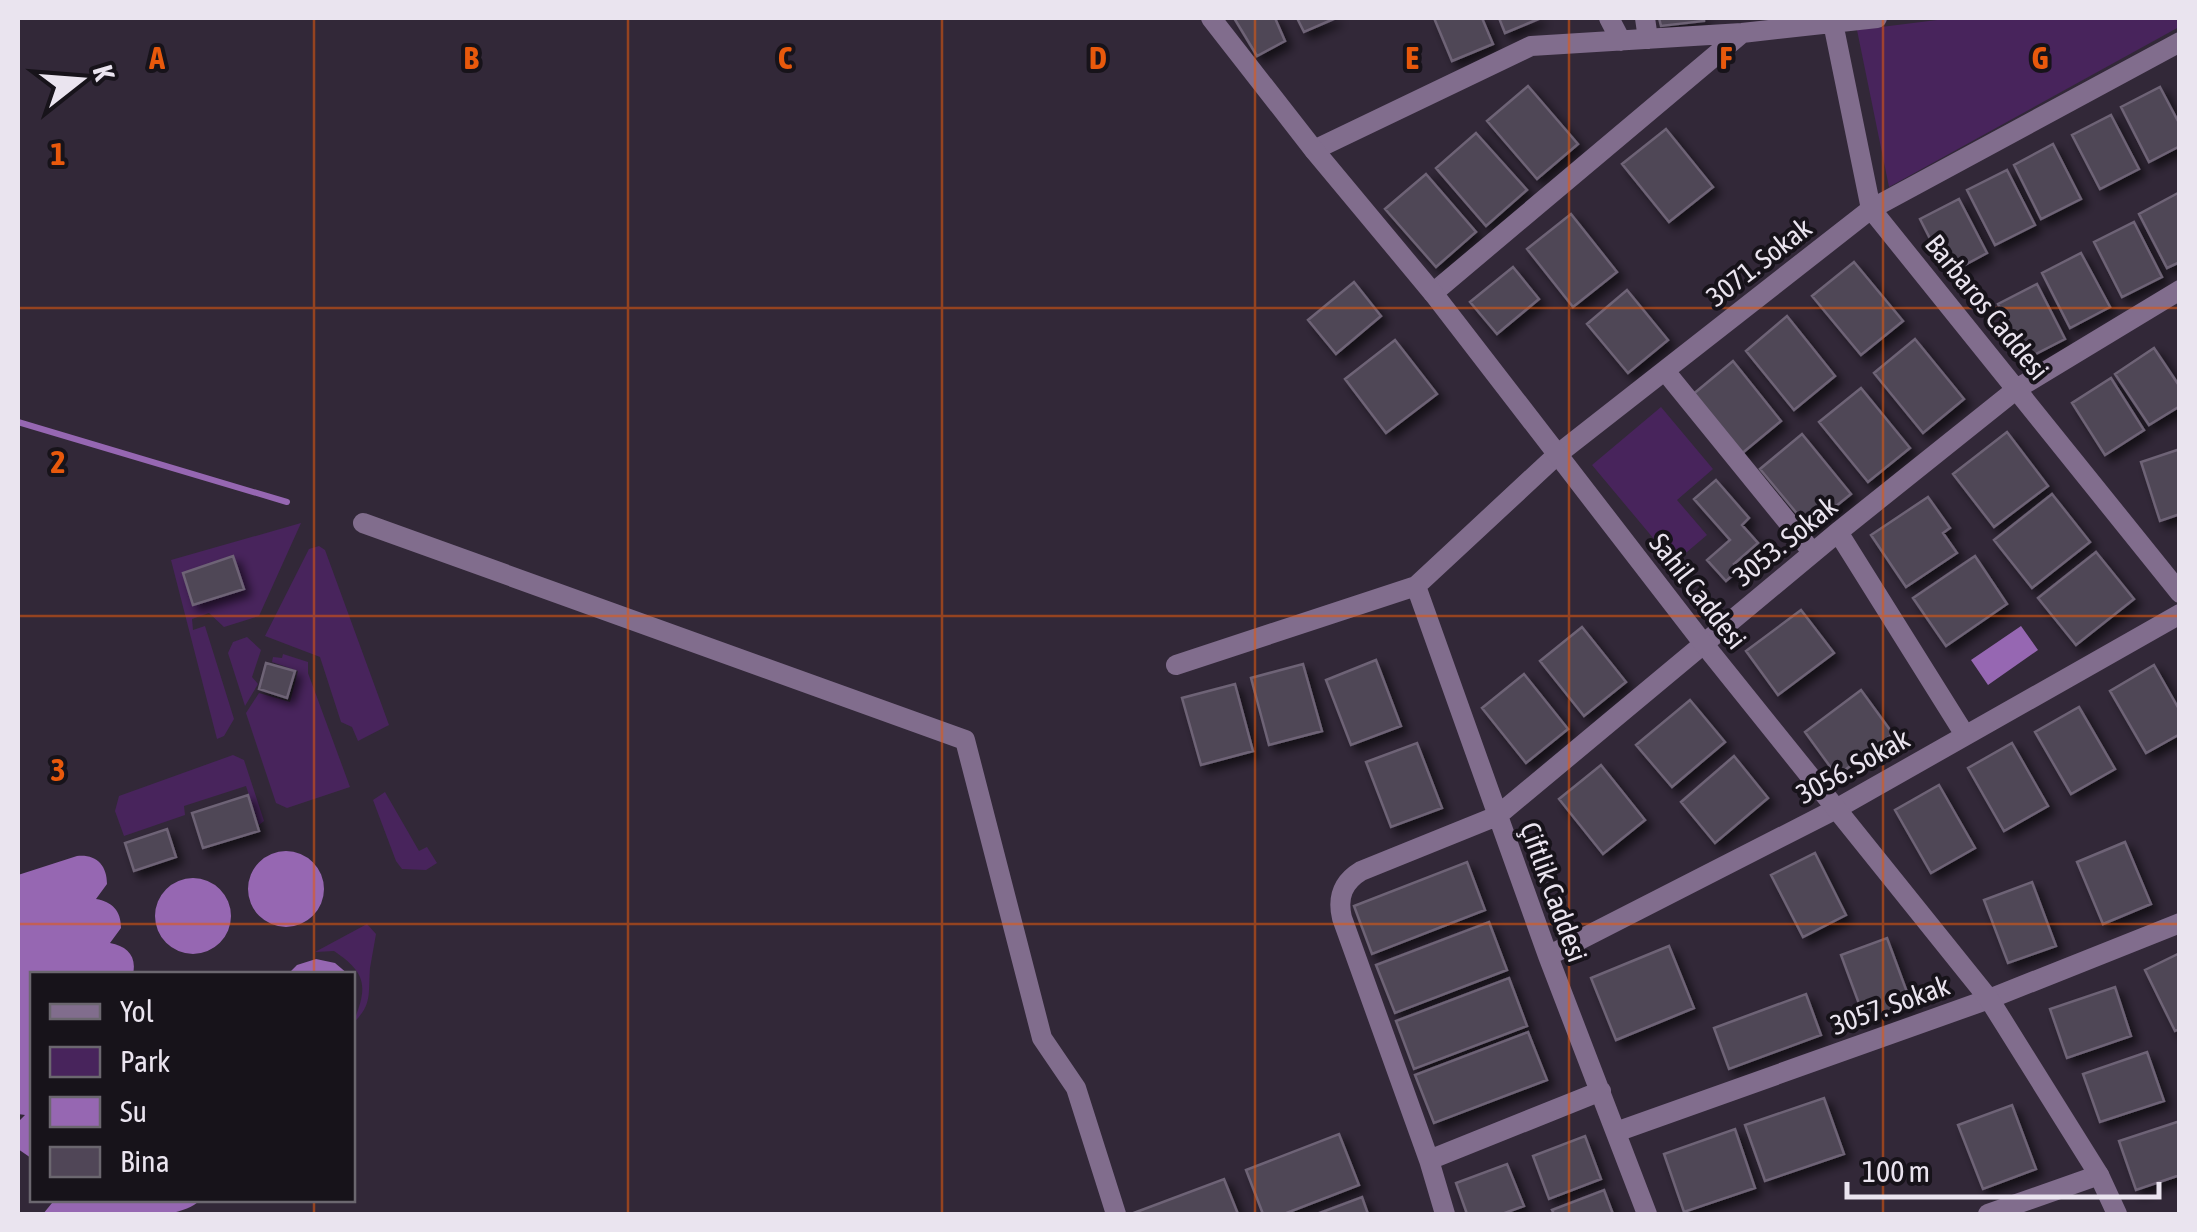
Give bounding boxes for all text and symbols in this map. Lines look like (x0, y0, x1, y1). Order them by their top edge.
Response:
north arrow (30, 30, 130, 130)
text: A (148, 39, 165, 76)
text: B (463, 39, 479, 76)
text: C (778, 39, 793, 76)
text: D (1089, 39, 1107, 76)
text: E (1405, 39, 1419, 76)
text: F (1720, 39, 1733, 76)
text: G (2032, 39, 2049, 76)
text: K (87, 61, 121, 84)
text: 1 (50, 135, 66, 172)
street label: 3071. Sokak (1700, 211, 1818, 313)
street label: Barbaros Caddesi (1919, 228, 2055, 386)
text: 2 (50, 443, 66, 480)
street label: 3053. Sokak (1727, 490, 1843, 592)
street label: Sahil Caddesi (1643, 527, 1753, 655)
street label: 3056. Sokak (1791, 722, 1915, 810)
text: 3 (50, 751, 66, 788)
street label: Çiftlik Caddesi (1514, 818, 1594, 966)
street label: 3057. Sokak (1826, 969, 1954, 1041)
legend (30, 972, 355, 1202)
text: Yol (120, 994, 154, 1028)
text: Park (120, 1044, 170, 1078)
text: Su (120, 1094, 147, 1128)
scale bar (1847, 1137, 2160, 1199)
text: Bina (120, 1144, 170, 1178)
text: 100 m (1862, 1154, 1930, 1188)

